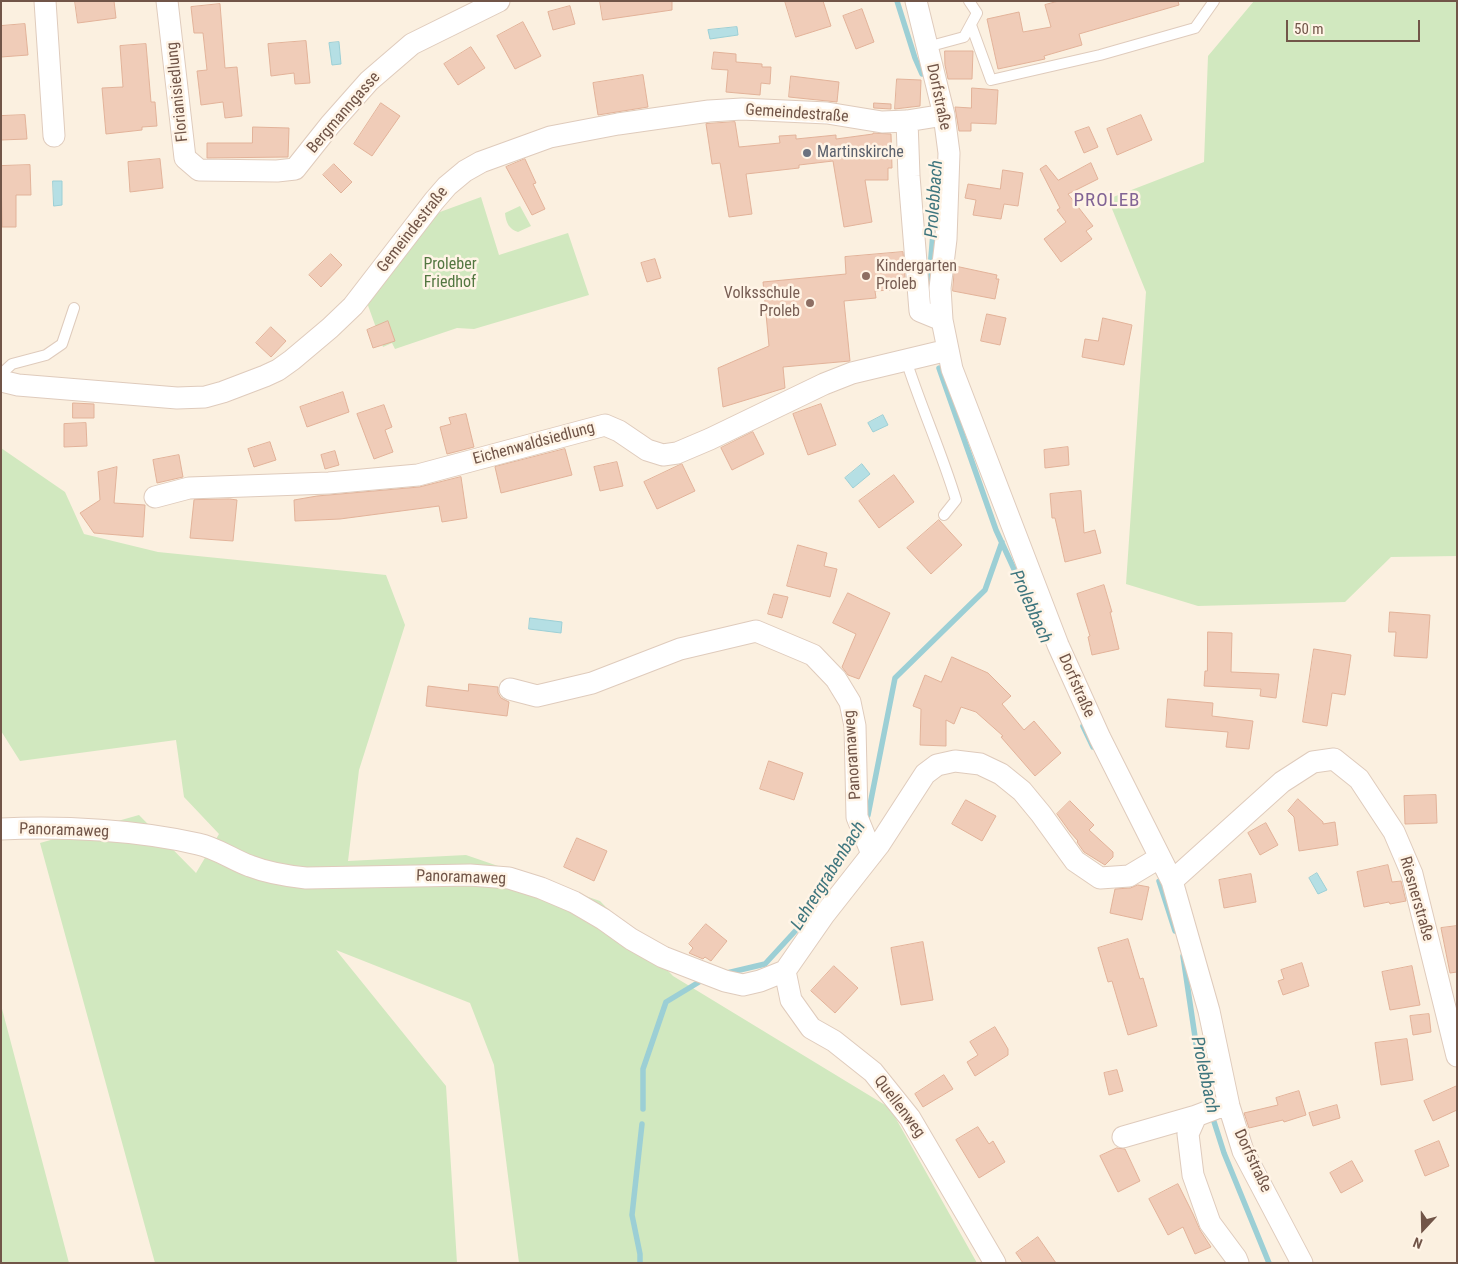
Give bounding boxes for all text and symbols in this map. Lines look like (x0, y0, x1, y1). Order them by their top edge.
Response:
scale bar (1288, 10, 1422, 42)
text: 50 m (1294, 20, 1324, 38)
street label: Florianisiedlung (163, 41, 193, 143)
street label: Dorfstraße (922, 62, 954, 132)
street label: Bergmanngasse (303, 68, 385, 158)
street label: Gemeindestraße (745, 101, 849, 127)
place label: Martinskirche (817, 143, 904, 163)
marker: Martinskirche (801, 147, 813, 159)
water label: Prolebbach (922, 159, 948, 239)
street label: Gemeindestraße (374, 183, 452, 277)
district label: PROLEB (1073, 190, 1141, 212)
park label: Proleber Friedhof (423, 255, 477, 293)
place label: Kindergarten Proleb (876, 257, 957, 295)
marker: Kindergarten Proleb (860, 270, 872, 282)
place label: Volksschule Proleb (724, 284, 800, 322)
marker: Volksschule Proleb (804, 297, 816, 309)
street label: Eichenwaldsiedlung (471, 419, 597, 469)
water label: Prolebbach (1004, 567, 1056, 647)
street label: Dorfstraße (1054, 651, 1098, 721)
street label: Panoramaweg (840, 709, 866, 801)
water label: Lehrergrabenbach (787, 818, 871, 934)
street label: Panoramaweg (19, 820, 109, 842)
street label: Riesnerstraße (1395, 854, 1437, 944)
street label: Panoramaweg (416, 867, 506, 889)
water label: Prolebbach (1185, 1035, 1223, 1115)
street label: Quellenweg (869, 1072, 929, 1142)
street label: Dorfstraße (1229, 1126, 1275, 1196)
north arrow (1398, 1204, 1448, 1254)
text: N (1411, 1234, 1425, 1252)

